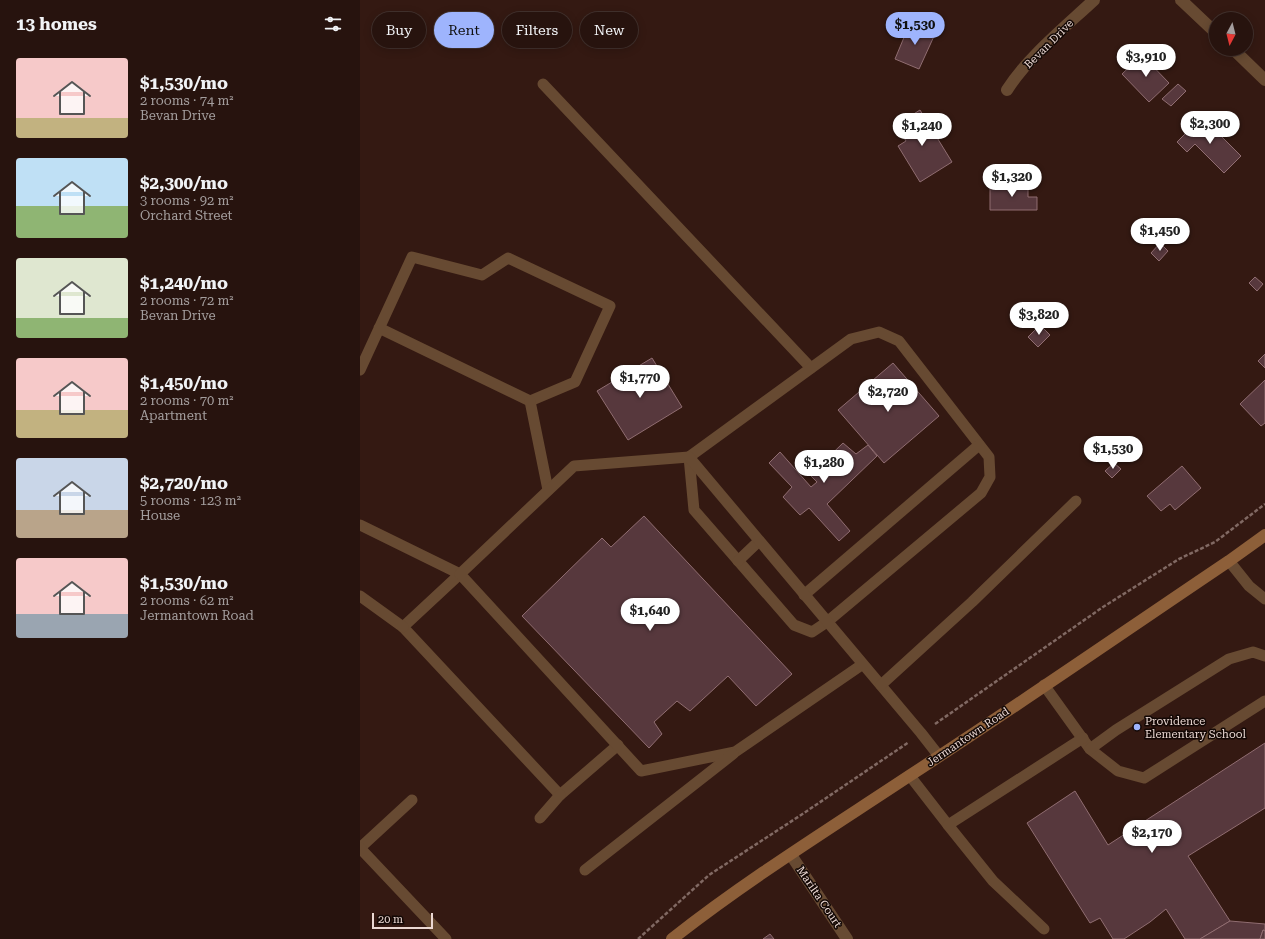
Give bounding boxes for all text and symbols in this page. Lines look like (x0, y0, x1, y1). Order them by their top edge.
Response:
chip: Buy (372, 12, 426, 48)
chip: Rent (434, 12, 494, 48)
chip: Filters (502, 12, 572, 48)
chip: New (580, 12, 638, 48)
pin: $1,530 (882, 12, 948, 46)
north arrow (1209, 12, 1253, 56)
map controls (1209, 12, 1253, 56)
icon: filters (322, 13, 344, 35)
text: 13 homes (16, 14, 97, 34)
text: $1,530 (895, 17, 935, 32)
street label: Bevan Drive (1022, 17, 1076, 71)
pin: $3,910 (1113, 44, 1179, 78)
text: $3,910 (1126, 49, 1166, 64)
text: $1,530/mo (140, 73, 228, 93)
icon: home (48, 74, 96, 122)
text: 2 rooms · 74 m² (140, 93, 234, 108)
text: Bevan Drive (140, 108, 216, 123)
pin: $2,300 (1177, 111, 1243, 145)
pin: $1,240 (889, 113, 955, 147)
text: $2,300 (1190, 116, 1230, 131)
text: $1,240 (902, 118, 942, 133)
pin: $1,320 (979, 164, 1045, 198)
text: $1,320 (992, 169, 1032, 184)
text: $2,300/mo (140, 173, 228, 193)
icon: home (48, 174, 96, 222)
text: 3 rooms · 92 m² (140, 193, 234, 208)
text: Orchard Street (140, 208, 232, 223)
pin: $1,450 (1127, 218, 1193, 252)
text: $1,450 (1140, 223, 1180, 238)
text: $1,240/mo (140, 273, 228, 293)
icon: home (48, 274, 96, 322)
text: 2 rooms · 72 m² (140, 293, 234, 308)
pin: $3,820 (1006, 302, 1072, 336)
text: $3,820 (1019, 307, 1059, 322)
text: Bevan Drive (140, 308, 216, 323)
pin: $1,770 (607, 365, 673, 399)
text: $1,770 (620, 370, 660, 385)
text: $1,450/mo (140, 373, 228, 393)
icon: home (48, 374, 96, 422)
pin: $2,720 (855, 379, 921, 413)
text: $2,720 (868, 384, 908, 399)
text: 2 rooms · 70 m² (140, 393, 234, 408)
text: Apartment (140, 408, 207, 423)
pin: $1,530 (1080, 436, 1146, 470)
text: $1,530 (1093, 441, 1133, 456)
pin: $1,280 (791, 450, 857, 484)
text: $1,280 (804, 455, 844, 470)
text: $2,720/mo (140, 473, 228, 493)
icon: home (48, 474, 96, 522)
text: 5 rooms · 123 m² (140, 493, 241, 508)
text: House (140, 508, 180, 523)
text: $1,530/mo (140, 573, 228, 593)
icon: home (48, 574, 96, 622)
text: 2 rooms · 62 m² (140, 593, 234, 608)
pin: $1,640 (617, 598, 683, 632)
text: $1,640 (630, 603, 670, 618)
text: Jermantown Road (140, 608, 254, 623)
street label: Jermantown Road (924, 705, 1012, 769)
place label: Providence Elementary School (1145, 715, 1246, 741)
marker: Providence Elementary School (1132, 722, 1142, 732)
pin: $2,170 (1119, 820, 1185, 854)
text: $2,170 (1132, 825, 1172, 840)
street label: Marilta Court (794, 864, 844, 930)
scale bar (372, 911, 433, 930)
text: 20 m (378, 913, 403, 926)

